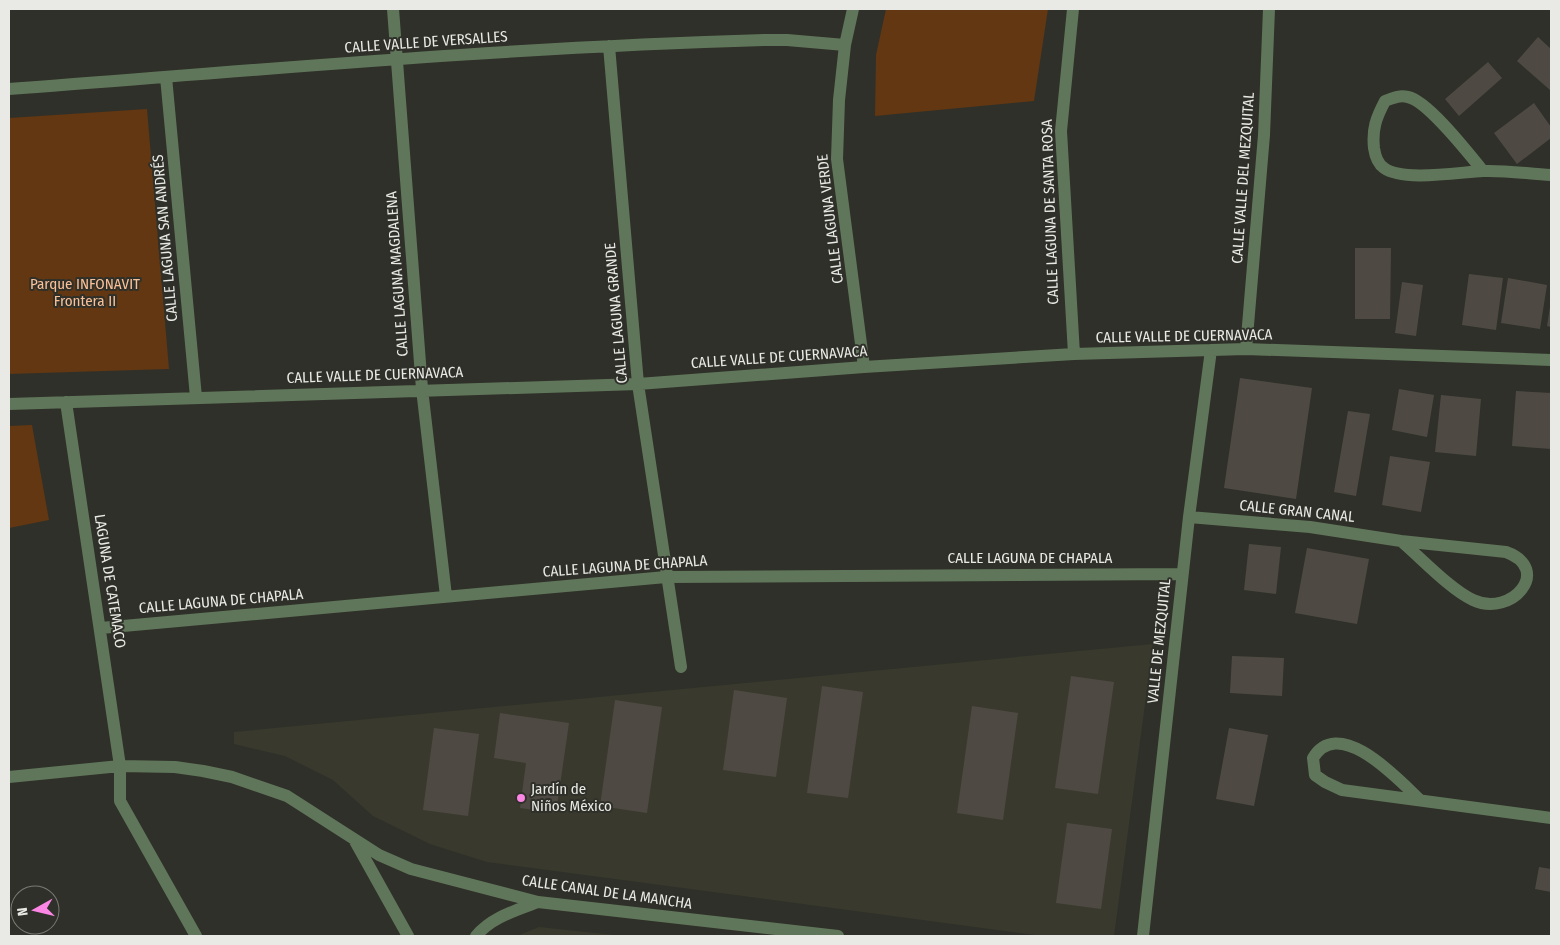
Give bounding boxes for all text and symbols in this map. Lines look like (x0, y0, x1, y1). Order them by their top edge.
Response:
street label: CALLE VALLE DE VERSALLES (344, 27, 508, 57)
street label: CALLE VALLE DEL MEZQUITAL (1228, 91, 1258, 264)
street label: CALLE LAGUNA DE SANTA ROSA (1038, 119, 1062, 305)
street label: CALLE LAGUNA VERDE (813, 153, 847, 285)
street label: CALLE LAGUNA SAN ANDRÉS (149, 154, 181, 322)
street label: CALLE LAGUNA MAGDALENA (382, 191, 412, 357)
street label: CALLE LAGUNA GRANDE (601, 242, 631, 384)
park label: Parque INFONAVIT Frontera II (30, 275, 140, 310)
street label: CALLE VALLE DE CUERNAVACA (1095, 325, 1273, 347)
street label: CALLE VALLE DE CUERNAVACA (690, 342, 868, 372)
street label: CALLE VALLE DE CUERNAVACA (286, 363, 464, 387)
street label: CALLE GRAN CANAL (1238, 496, 1356, 526)
street label: LAGUNA DE CATEMACO (91, 513, 129, 649)
street label: CALLE LAGUNA DE CHAPALA (948, 549, 1113, 567)
street label: CALLE LAGUNA DE CHAPALA (542, 551, 708, 581)
street label: VALLE DE MEZQUITAL (1143, 577, 1175, 704)
street label: CALLE LAGUNA DE CHAPALA (138, 585, 304, 617)
place label: Jardín de Niños México (531, 780, 612, 815)
marker: Jardín de Niños México (515, 792, 527, 804)
street label: CALLE CANAL DE LA MANCHA (521, 871, 693, 913)
north arrow (10, 885, 60, 935)
text: N (14, 906, 32, 917)

